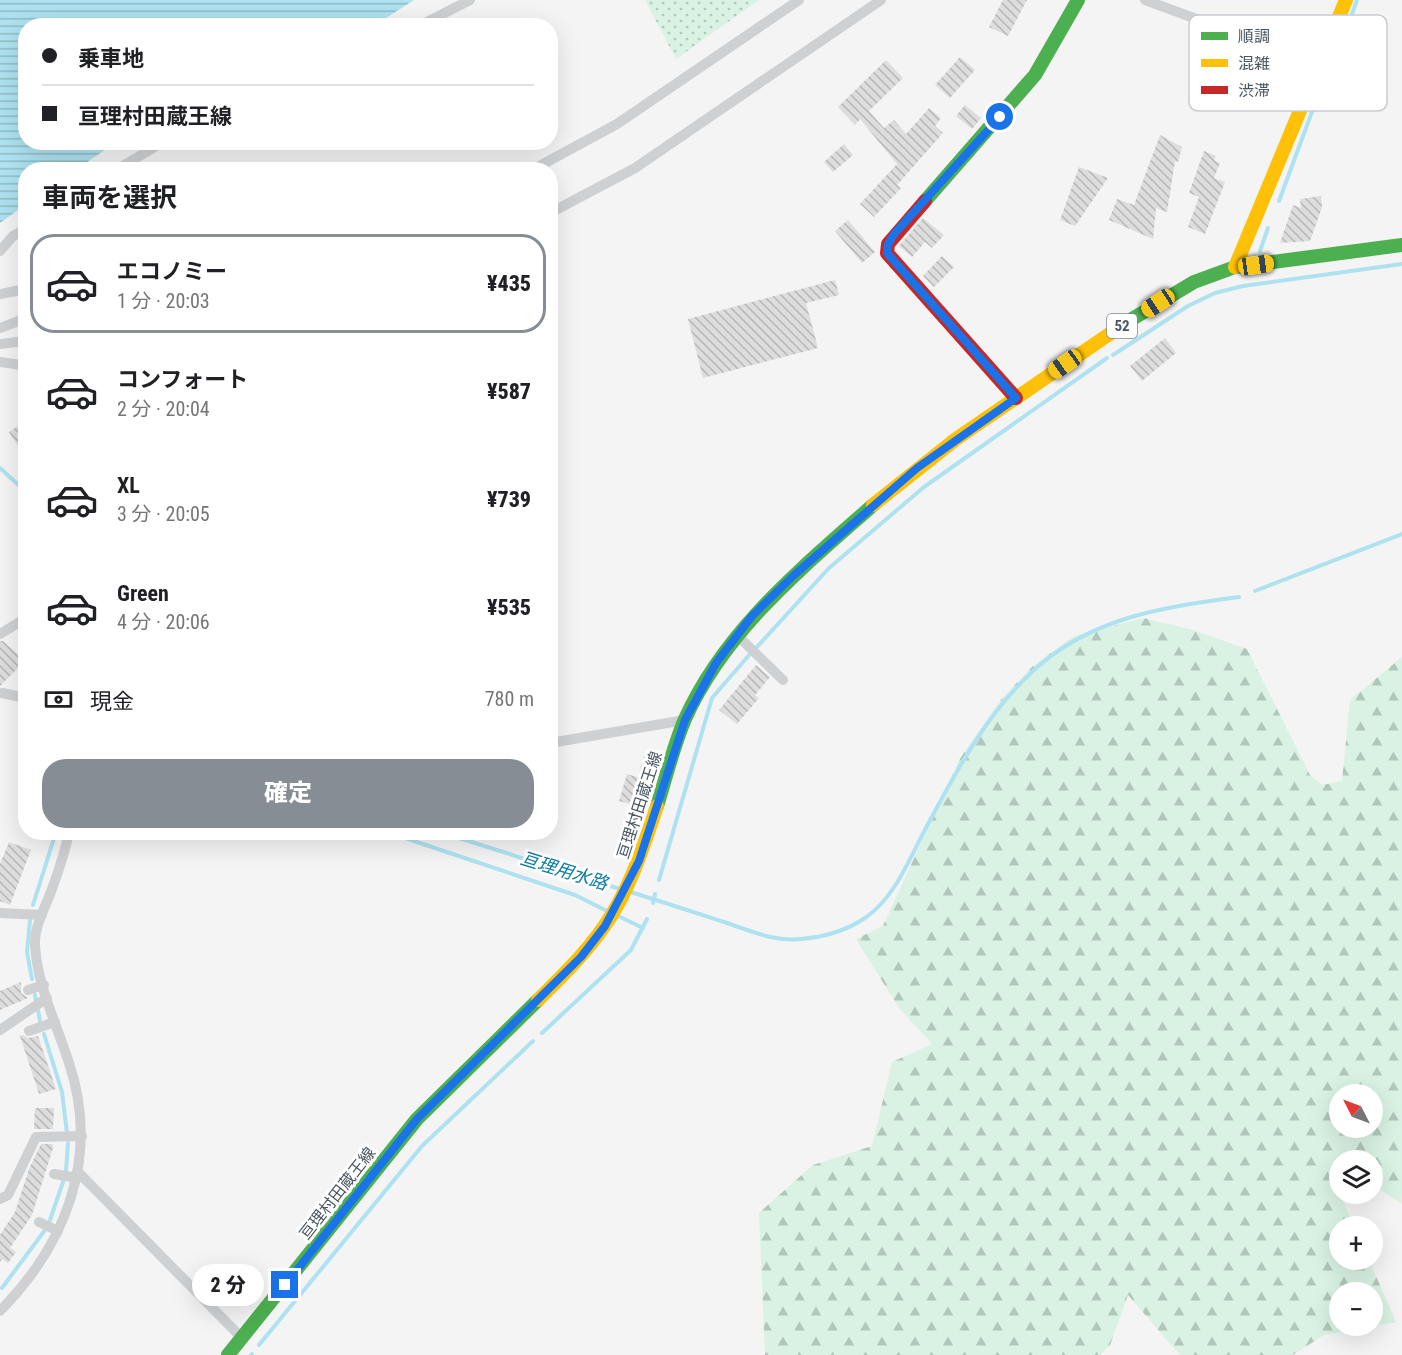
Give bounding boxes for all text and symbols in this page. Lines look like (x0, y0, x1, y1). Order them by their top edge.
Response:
legend (1189, 15, 1387, 111)
text: 順調 (1238, 27, 1270, 46)
text: 乗車地 (78, 46, 144, 71)
text: 混雑 (1238, 54, 1270, 73)
text: 渋滞 (1238, 81, 1270, 100)
route start (986, 103, 1013, 130)
text: 亘理村田蔵王線 (78, 104, 232, 129)
text: 車両を選択 (42, 182, 177, 214)
car (1237, 254, 1275, 276)
icon: car (45, 257, 99, 311)
text: エコノミー (117, 259, 227, 284)
text: ¥435 (487, 271, 531, 296)
car (1138, 286, 1178, 320)
text: 1 分 · 20:03 (117, 289, 210, 313)
road number: 52 (1107, 314, 1137, 338)
car (1045, 346, 1085, 382)
icon: car (45, 365, 99, 419)
text: コンフォート (117, 367, 248, 392)
text: ¥587 (487, 379, 531, 404)
text: 2 分 · 20:04 (117, 397, 210, 421)
icon: car (45, 473, 99, 527)
text: XL (117, 473, 140, 498)
text: ¥739 (487, 487, 531, 512)
text: 3 分 · 20:05 (117, 502, 210, 526)
icon: car (45, 581, 99, 635)
text: Green (117, 581, 169, 606)
text: ¥535 (487, 595, 531, 620)
text: 4 分 · 20:06 (117, 610, 210, 634)
icon: cash (42, 683, 75, 716)
text: 780 m (485, 687, 534, 711)
text: 現金 (90, 689, 134, 714)
street label: 亘理村田蔵王線 (613, 749, 666, 861)
button: 確定 (42, 759, 534, 828)
water label: 亘理用水路 (518, 847, 612, 894)
north arrow (1329, 1084, 1383, 1138)
map controls (1329, 1084, 1383, 1336)
street label: 亘理村田蔵王線 (295, 1143, 379, 1243)
button: layers (1329, 1150, 1383, 1204)
button: + (1329, 1216, 1383, 1270)
callout: 2 分 (192, 1264, 264, 1306)
route end (271, 1271, 298, 1298)
text: 2 分 (211, 1273, 245, 1297)
button: − (1329, 1282, 1383, 1336)

